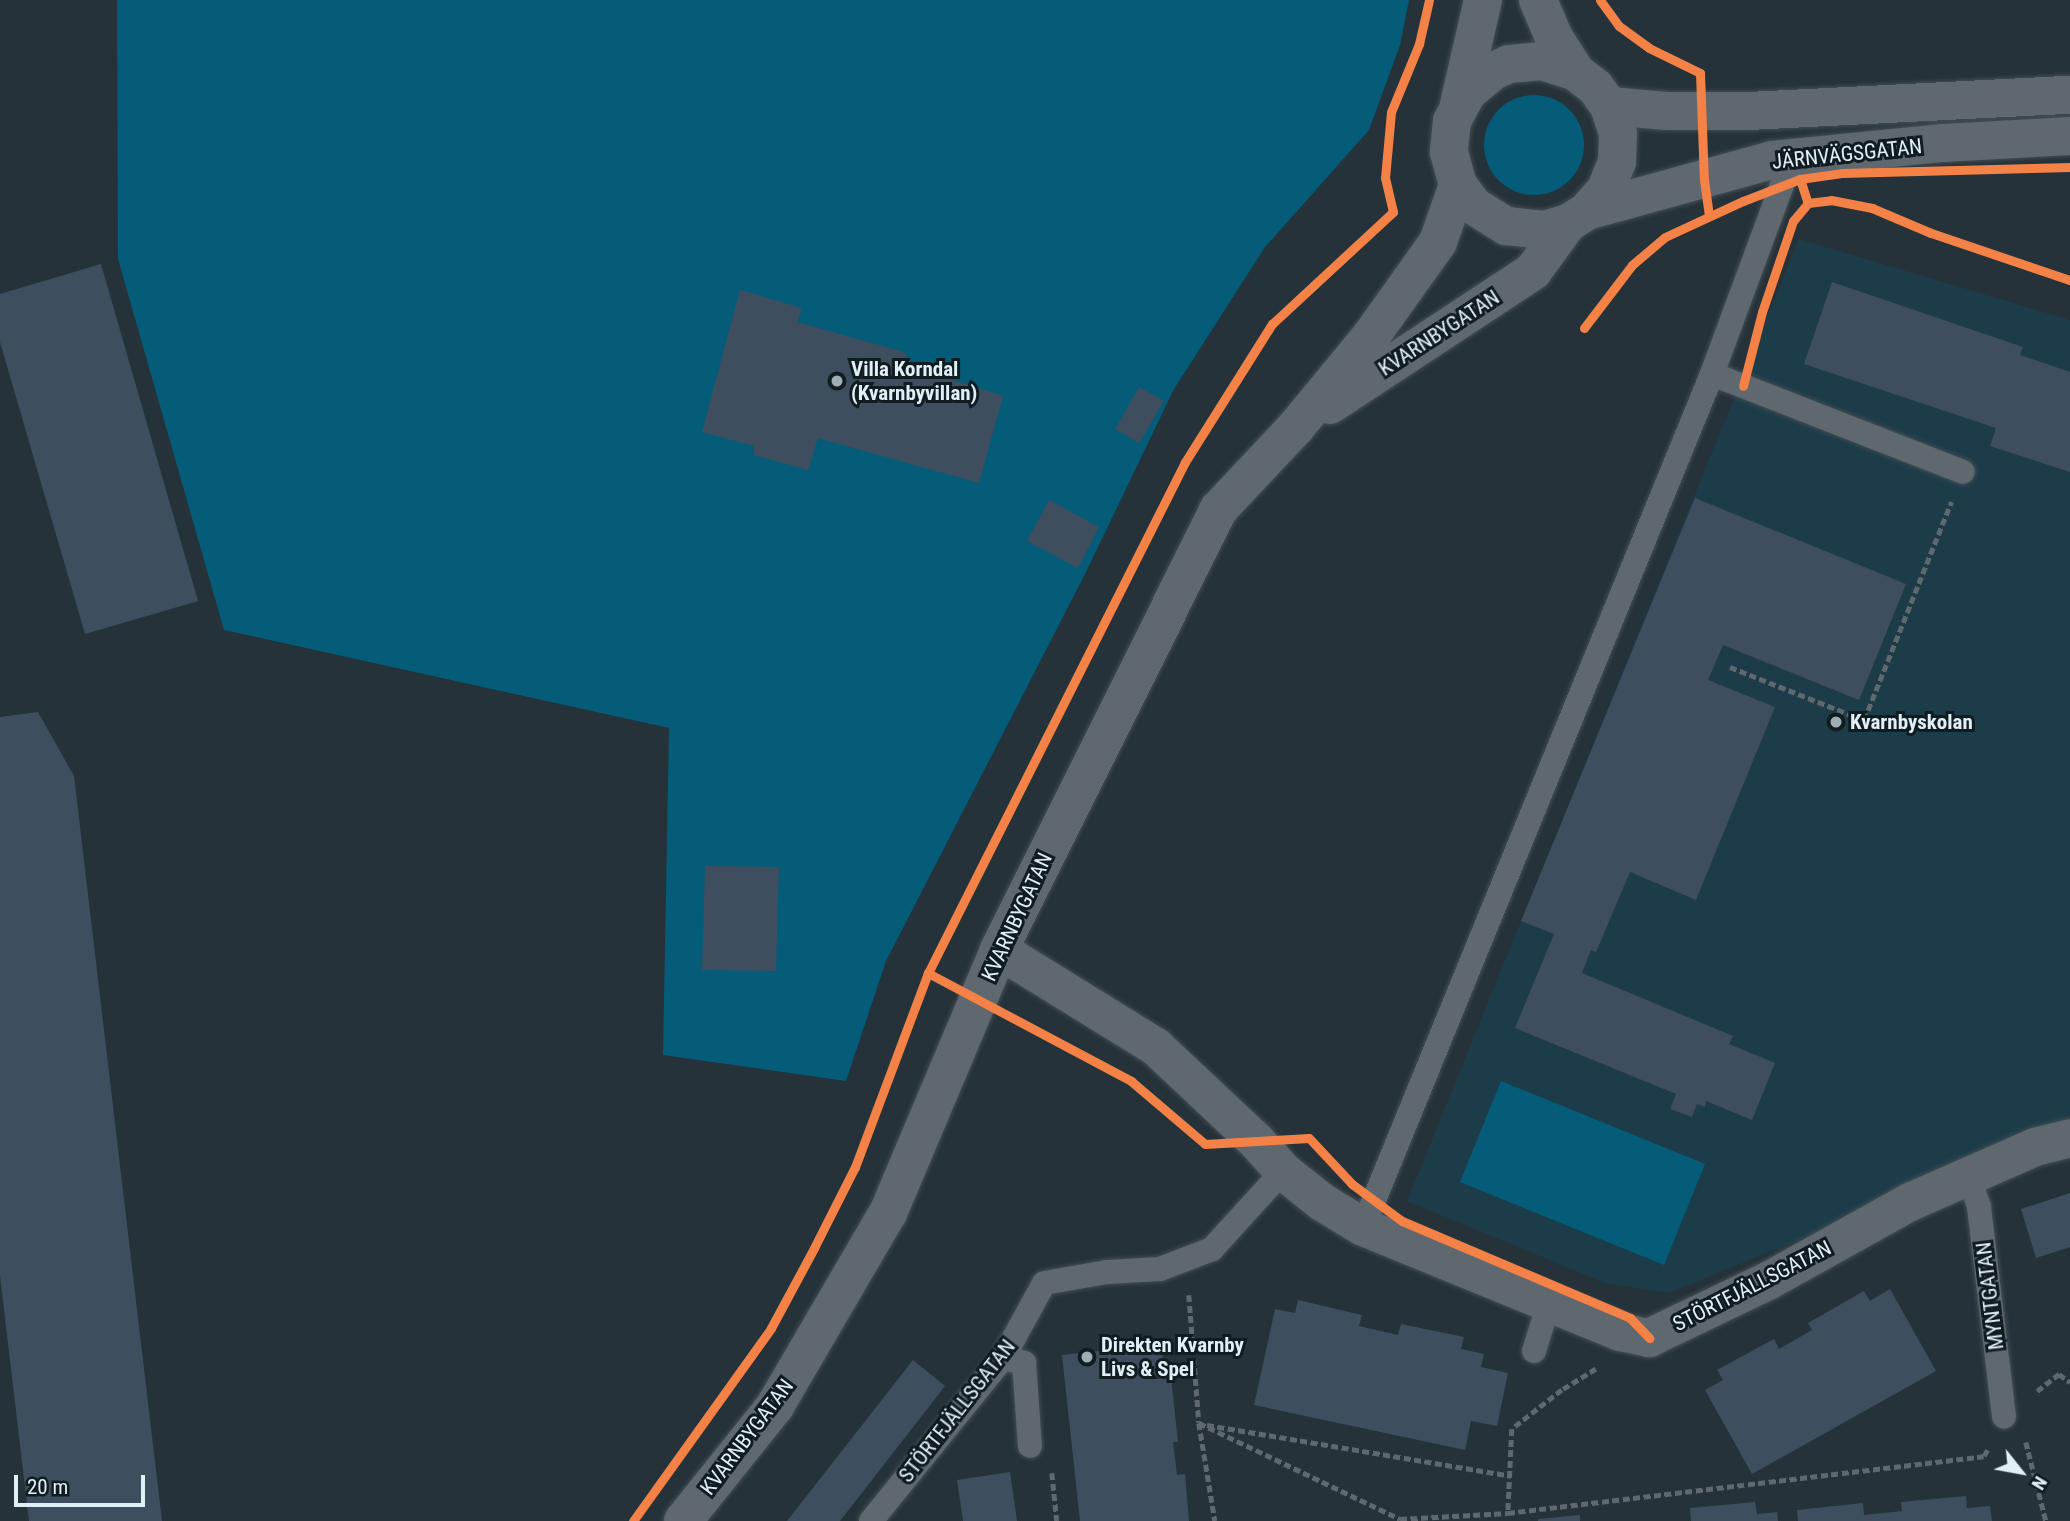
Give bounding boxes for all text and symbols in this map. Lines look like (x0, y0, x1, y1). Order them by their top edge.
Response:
street label: JÄRNVÄGSGATAN (1771, 134, 1923, 174)
street label: KVARNBYGATAN (1374, 285, 1504, 381)
place label: Villa Korndal (Kvarnbyvillan) (851, 356, 977, 406)
marker: Villa Korndal (Kvarnbyvillan) (829, 373, 845, 389)
place label: Kvarnbyskolan (1850, 709, 1973, 735)
marker: Kvarnbyskolan (1828, 714, 1844, 730)
street label: KVARNBYGATAN (976, 849, 1058, 985)
street label: STÖRTFJÄLLSGATAN (1669, 1235, 1835, 1337)
street label: MYNTGATAN (1971, 1241, 2009, 1351)
place label: Direkten Kvarnby Livs & Spel (1101, 1332, 1244, 1382)
street label: STÖRTFJÄLLSGATAN (893, 1335, 1021, 1487)
marker: Direkten Kvarnby Livs & Spel (1079, 1349, 1095, 1365)
street label: KVARNBYGATAN (695, 1374, 799, 1500)
north arrow (1986, 1437, 2056, 1507)
scale bar (18, 1462, 149, 1506)
text: N (2027, 1472, 2052, 1494)
text: 20 m (27, 1475, 68, 1499)

